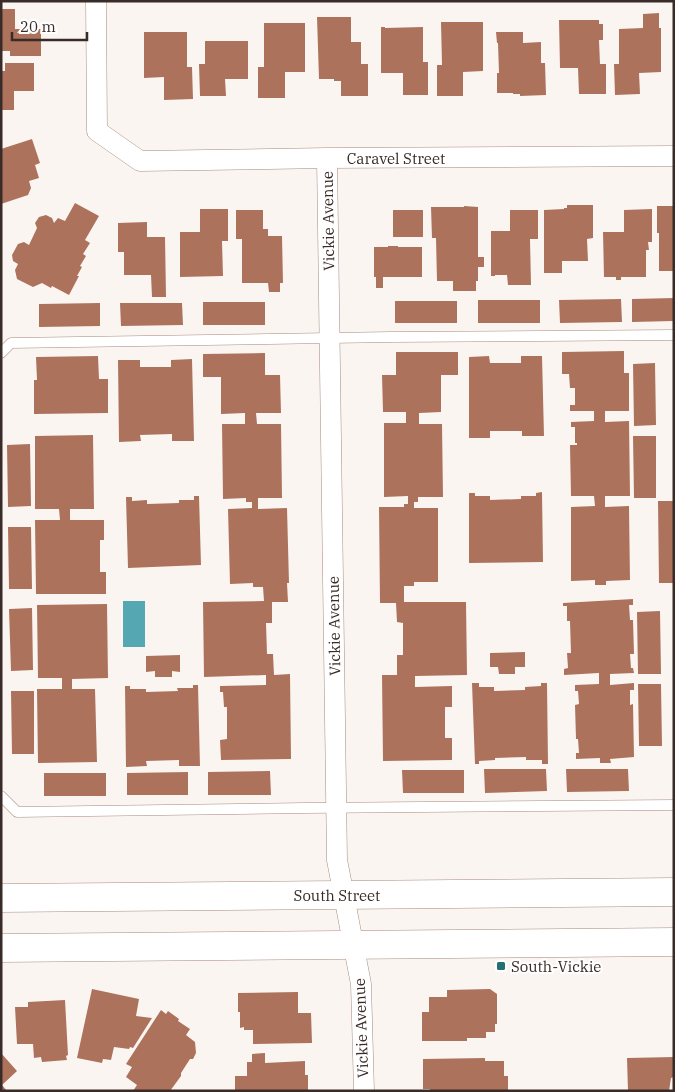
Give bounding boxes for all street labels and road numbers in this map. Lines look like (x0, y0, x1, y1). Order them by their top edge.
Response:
street label: Caravel Street (347, 149, 445, 168)
street label: Vickie Avenue (318, 171, 338, 271)
street label: Vickie Avenue (324, 576, 344, 676)
street label: South Street (294, 886, 380, 905)
street label: Vickie Avenue (350, 978, 372, 1078)

